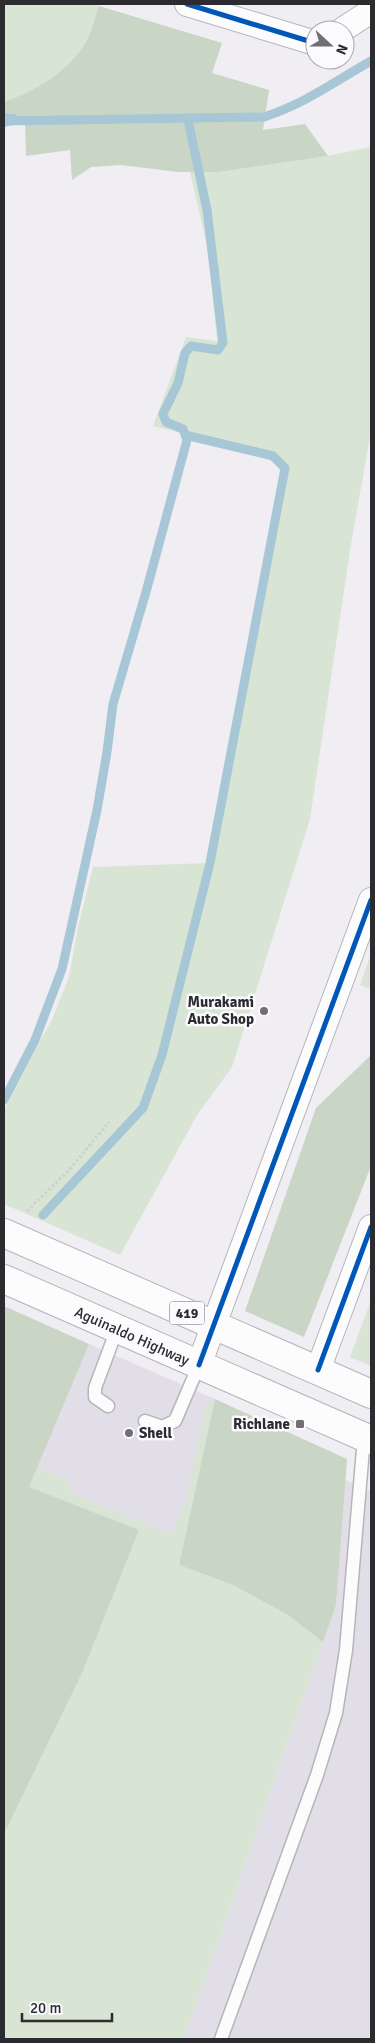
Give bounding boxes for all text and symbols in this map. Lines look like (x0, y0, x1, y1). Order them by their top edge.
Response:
north arrow (305, 20, 355, 70)
text: N (332, 42, 351, 57)
place label: Murakami Auto Shop (187, 993, 254, 1028)
marker: Murakami Auto Shop (258, 1005, 270, 1017)
road number: 419 (170, 1302, 204, 1325)
street label: Aguinaldo Highway (72, 1303, 192, 1369)
place label: Richlane (233, 1415, 290, 1433)
marker: Richlane (294, 1418, 306, 1430)
place label: Shell (139, 1424, 172, 1442)
marker: Shell (123, 1427, 135, 1439)
scale bar (22, 1990, 112, 2022)
text: 20 m (30, 1999, 61, 2017)

